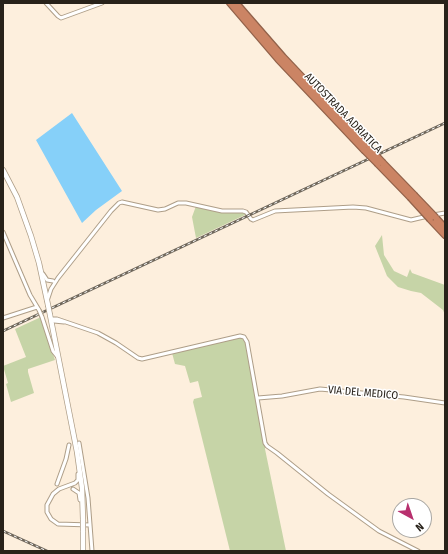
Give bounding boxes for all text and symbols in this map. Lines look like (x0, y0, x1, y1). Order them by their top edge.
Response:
street label: AUTOSTRADA ADRIATICA (301, 70, 385, 156)
street label: VIA DEL MEDICO (327, 383, 399, 403)
north arrow (392, 498, 432, 538)
text: N (413, 520, 426, 534)

